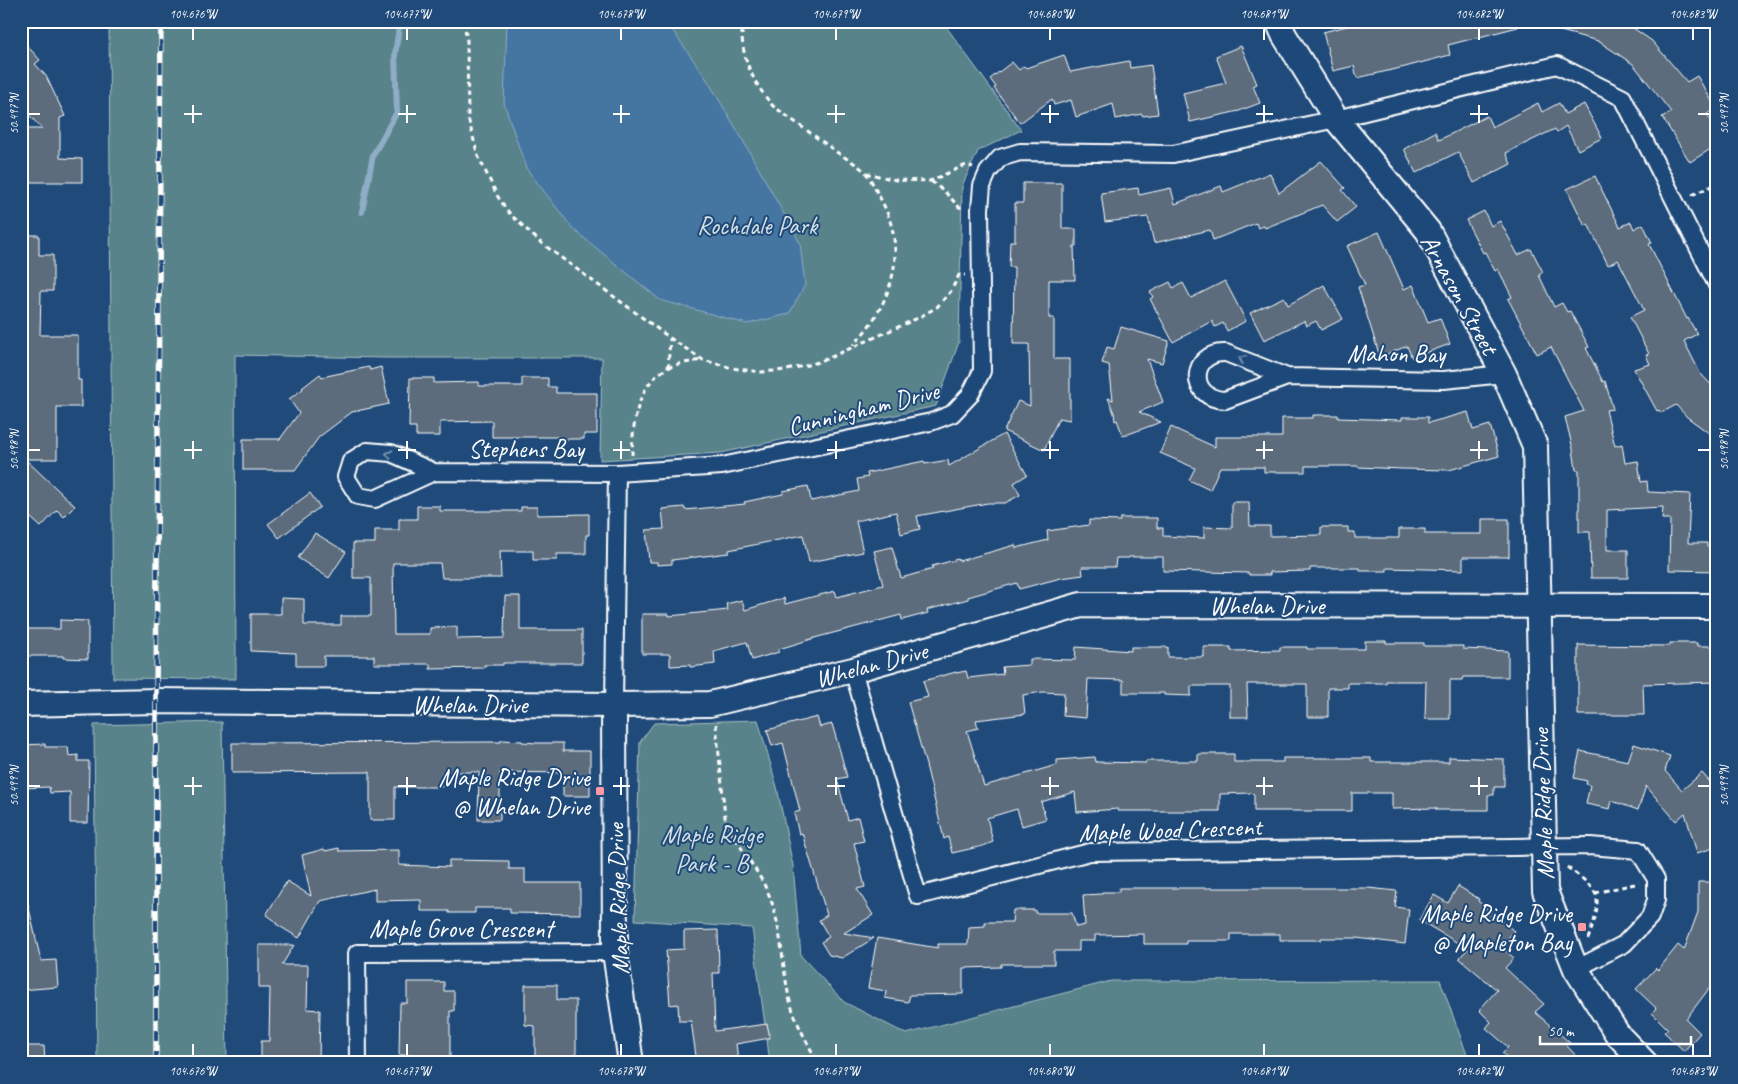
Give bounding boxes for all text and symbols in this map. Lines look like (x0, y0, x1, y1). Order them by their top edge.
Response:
text: 104.676°W (170, 6, 219, 22)
text: 104.677°W (384, 6, 433, 22)
text: 104.678°W (598, 6, 647, 22)
text: 104.679°W (813, 6, 862, 22)
text: 104.680°W (1027, 6, 1076, 22)
text: 104.681°W (1241, 6, 1290, 22)
text: 104.682°W (1456, 6, 1505, 22)
text: 104.683°W (1670, 6, 1719, 22)
text: 50.497°N (6, 92, 22, 134)
text: 50.497°N (1716, 92, 1732, 134)
park label: Rochdale Park (697, 210, 819, 242)
street label: Arnason Street (1413, 229, 1506, 362)
street label: Mahon Bay (1347, 338, 1448, 370)
one-way arrow (1238, 355, 1247, 365)
street label: Cunningham Drive (784, 374, 944, 443)
text: 50.498°N (6, 428, 22, 470)
text: 50.498°N (1716, 428, 1732, 470)
street label: Stephens Bay (468, 433, 586, 465)
one-way arrow (384, 449, 393, 460)
street label: Whelan Drive (1210, 590, 1326, 622)
street label: Whelan Drive (812, 634, 933, 695)
street label: Whelan Drive (413, 689, 529, 721)
street label: Maple Ridge Drive (1524, 726, 1562, 880)
place label: Maple Ridge Drive @ Whelan Drive (439, 762, 592, 823)
text: 50.499°N (6, 764, 22, 806)
text: 50.499°N (1716, 764, 1732, 806)
marker: Maple Ridge Drive @ Whelan Drive (594, 785, 606, 797)
street label: Maple Wood Crescent (1078, 811, 1265, 849)
park label: Maple Ridge Park - B (662, 819, 764, 880)
street label: Maple Ridge Drive (599, 821, 637, 975)
place label: Maple Ridge Drive @ Mapleton Bay (1421, 898, 1574, 959)
street label: Maple Grove Crescent (369, 913, 557, 945)
marker: Maple Ridge Drive @ Mapleton Bay (1576, 921, 1588, 933)
scale bar (1540, 1014, 1692, 1046)
text: 50 m (1548, 1022, 1575, 1041)
text: 104.676°W (170, 1063, 219, 1079)
text: 104.677°W (384, 1063, 433, 1079)
text: 104.678°W (598, 1063, 647, 1079)
text: 104.679°W (813, 1063, 862, 1079)
text: 104.680°W (1027, 1063, 1076, 1079)
text: 104.681°W (1241, 1063, 1290, 1079)
text: 104.682°W (1456, 1063, 1505, 1079)
text: 104.683°W (1670, 1063, 1719, 1079)

